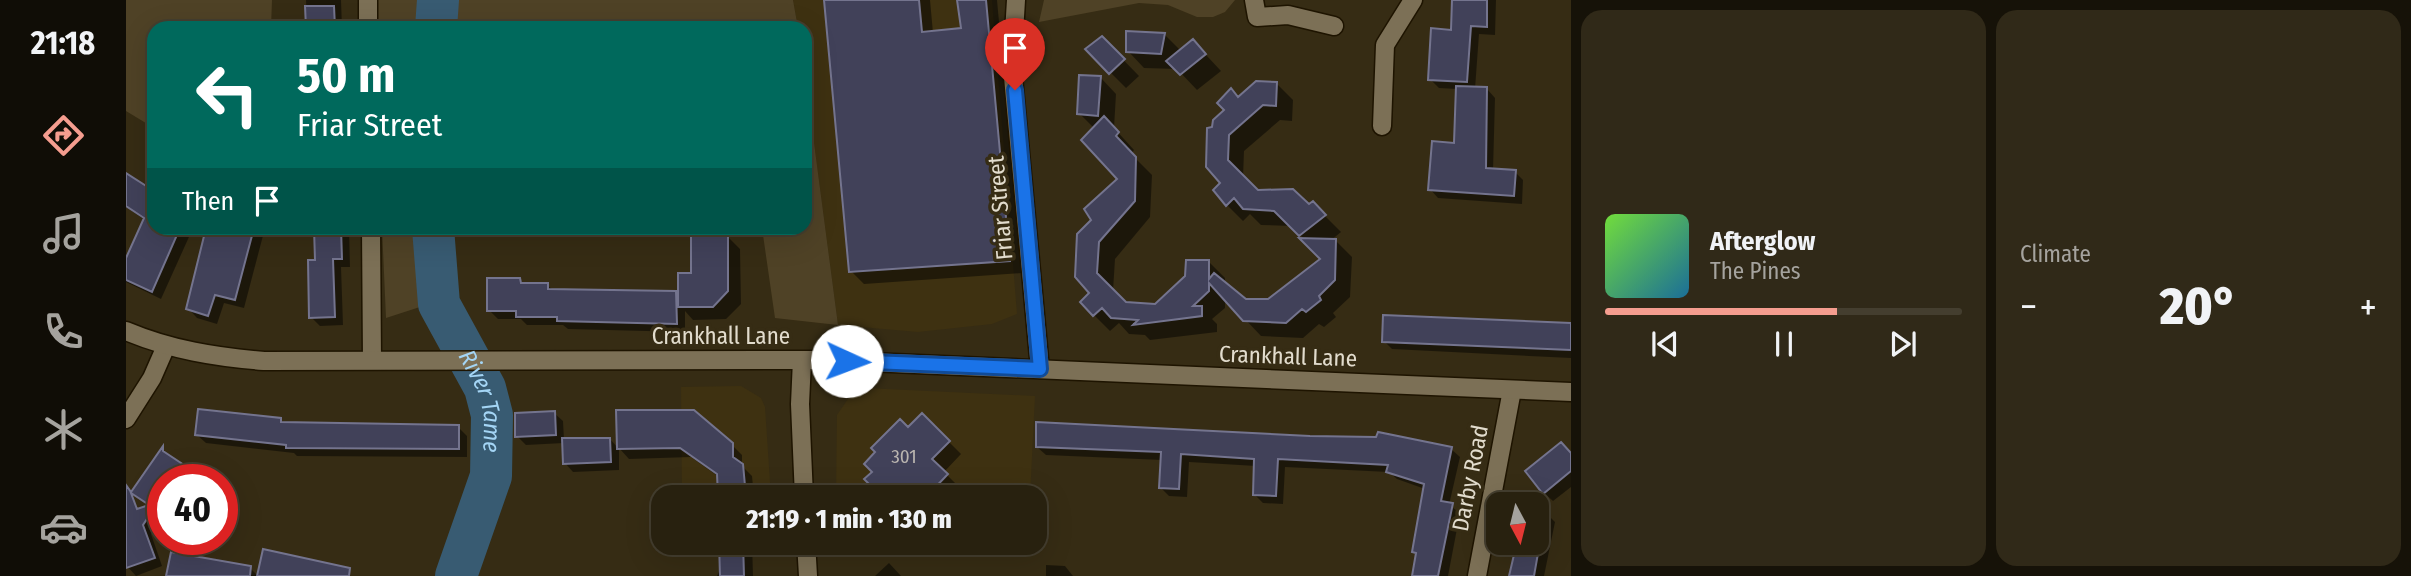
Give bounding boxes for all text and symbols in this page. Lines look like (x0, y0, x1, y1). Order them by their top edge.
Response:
pin (985, 18, 1045, 90)
text: 21:18 (31, 24, 95, 62)
icon: arrive (996, 29, 1034, 67)
text: 50 m (297, 46, 395, 105)
icon: left (182, 49, 273, 140)
text: Friar Street (297, 106, 442, 144)
icon: directions (39, 111, 88, 160)
street label: Friar Street (981, 154, 1018, 261)
icon: arrive (248, 182, 286, 220)
text: Then (182, 186, 234, 217)
icon: music (39, 209, 88, 258)
text: Afterglow (1710, 226, 1815, 257)
text: Climate (2020, 240, 2091, 268)
text: The Pines (1710, 257, 1801, 285)
text: 20° (2160, 275, 2237, 338)
text: − (2020, 284, 2037, 330)
text: + (2360, 284, 2377, 330)
icon: phone (39, 307, 88, 356)
street label: Crankhall Lane (652, 322, 790, 350)
position arrow (810, 324, 884, 398)
icon: previous (1646, 325, 1684, 363)
icon: pause (1765, 325, 1803, 363)
icon: next (1884, 325, 1922, 363)
street label: Crankhall Lane (1218, 340, 1358, 372)
water label: River Tame (453, 345, 506, 453)
icon: climate (39, 405, 88, 454)
street label: Darby Road (1446, 422, 1494, 534)
house number: 301 (891, 445, 917, 468)
speed limit sign: 40 (147, 464, 238, 555)
north arrow (1486, 492, 1549, 555)
map controls (1486, 492, 1549, 555)
icon: car (39, 503, 88, 552)
text: 21:19 · 1 min · 130 m (746, 504, 952, 535)

